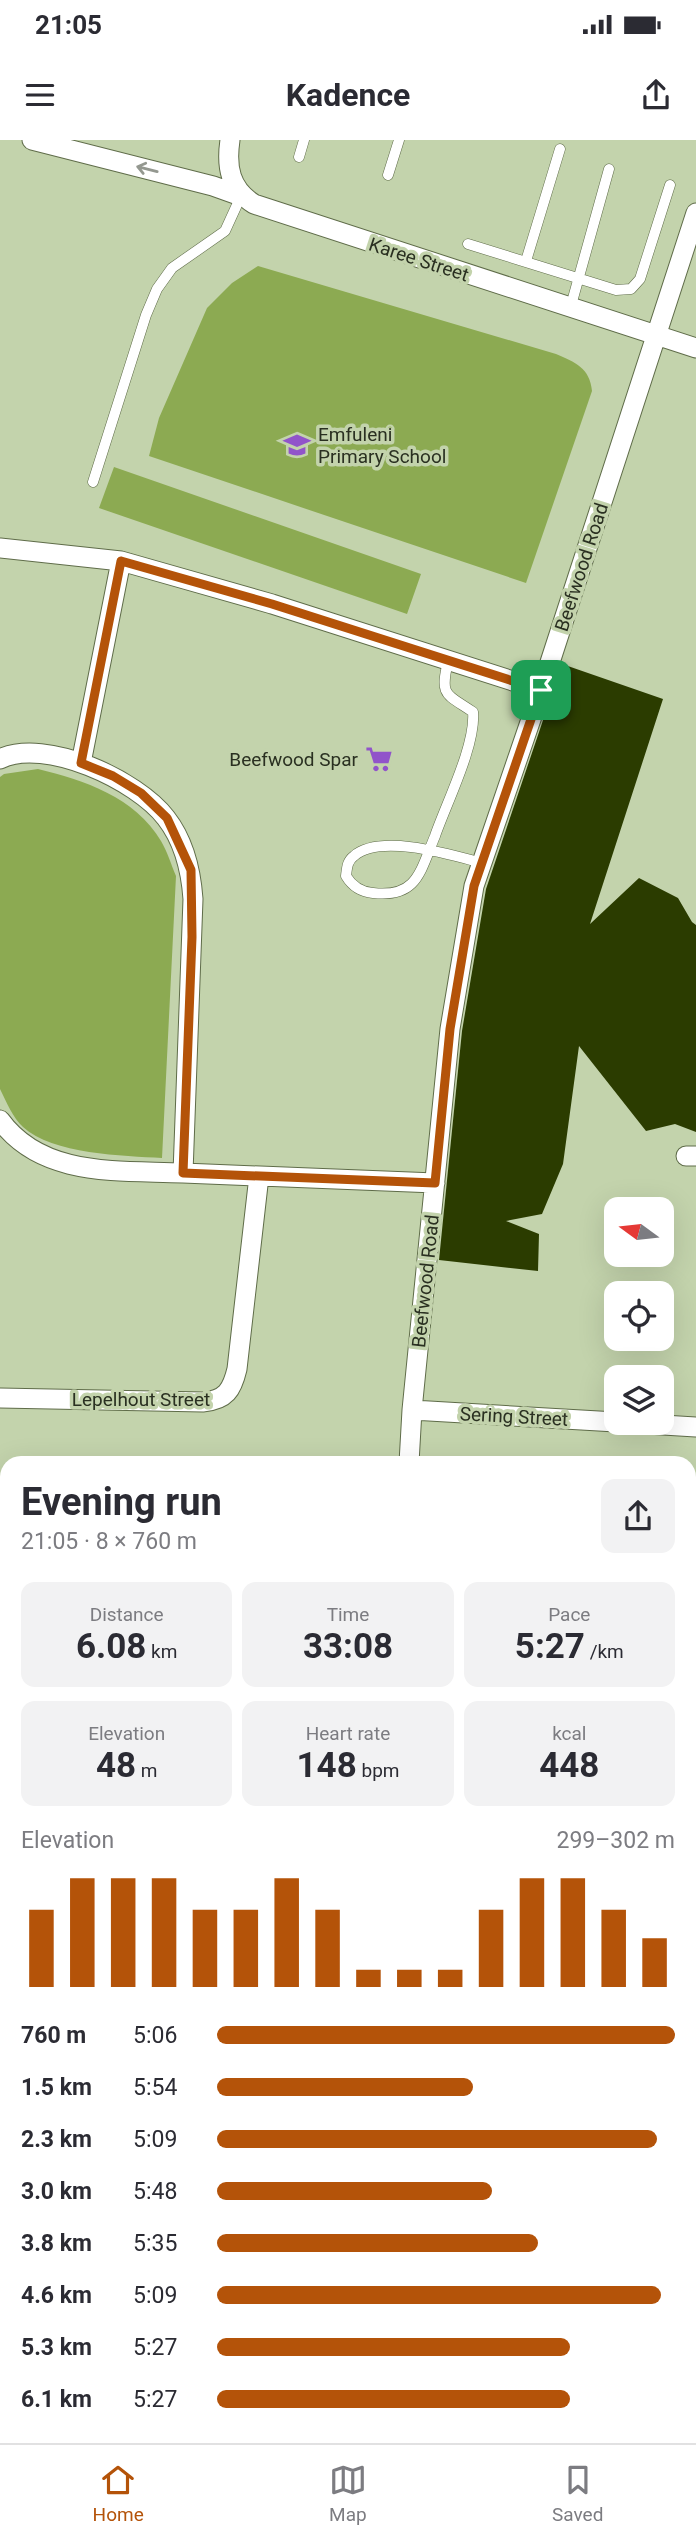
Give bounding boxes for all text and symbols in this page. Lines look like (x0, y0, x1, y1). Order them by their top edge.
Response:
text: 21:05 (35, 10, 102, 40)
icon: menu (21, 76, 59, 114)
text: Kadence (286, 76, 410, 114)
icon: share (637, 76, 675, 114)
one-way arrow (136, 162, 159, 175)
street label: Karee Street (366, 233, 472, 286)
place label: Emfuleni Primary School (318, 423, 446, 468)
school or university icon: Emfuleni Primary School (282, 430, 312, 460)
street label: Beefwood Road (550, 500, 613, 634)
pin (511, 660, 571, 720)
icon: arrive (522, 671, 560, 709)
supermarket icon: Beefwood Spar (364, 744, 394, 774)
place label: Beefwood Spar (229, 748, 359, 771)
north arrow (604, 1197, 674, 1267)
map controls (604, 1197, 674, 1435)
street label: Beefwood Road (407, 1213, 444, 1349)
button: locate (604, 1281, 674, 1351)
button: layers (604, 1365, 674, 1435)
street label: Lepelhout Street (72, 1388, 210, 1411)
street label: Sering Street (459, 1402, 569, 1431)
button: share (601, 1479, 675, 1553)
text: Evening run (21, 1480, 222, 1524)
text: 21:05 · 8 × 760 m (21, 1528, 197, 1555)
text: Distance (90, 1603, 164, 1626)
text: Time (327, 1603, 369, 1626)
text: Pace (548, 1603, 590, 1626)
text: 6.08 (76, 1626, 146, 1667)
text: 33:08 (303, 1626, 393, 1667)
text: 5:27 (515, 1626, 585, 1667)
text: km (146, 1640, 177, 1663)
text: /km (585, 1640, 624, 1663)
text: Elevation (88, 1722, 165, 1745)
text: Heart rate (306, 1722, 390, 1745)
text: kcal (552, 1722, 587, 1745)
text: 48 (96, 1745, 136, 1786)
text: 148 (297, 1745, 357, 1786)
text: 448 (539, 1745, 599, 1786)
text: m (136, 1759, 157, 1782)
text: bpm (357, 1759, 399, 1782)
text: Elevation (21, 1827, 114, 1854)
text: 299–302 m (556, 1827, 675, 1854)
text: 760 m (21, 2022, 86, 2049)
text: 5:06 (133, 2022, 177, 2049)
text: 1.5 km (21, 2074, 92, 2101)
text: 5:54 (133, 2074, 177, 2101)
text: 2.3 km (21, 2126, 92, 2153)
text: 5:09 (133, 2126, 177, 2153)
text: 3.0 km (21, 2178, 92, 2205)
text: 5:48 (133, 2178, 177, 2205)
text: 3.8 km (21, 2230, 92, 2257)
text: 5:35 (133, 2230, 177, 2257)
text: 4.6 km (21, 2282, 92, 2309)
text: 5:09 (133, 2282, 177, 2309)
text: 5.3 km (21, 2334, 92, 2361)
text: 5:27 (133, 2334, 177, 2361)
text: 6.1 km (21, 2386, 92, 2413)
text: 5:27 (133, 2386, 177, 2413)
tab: Home (93, 2461, 144, 2526)
tab: Map (329, 2461, 367, 2526)
tab: Saved (552, 2461, 603, 2526)

